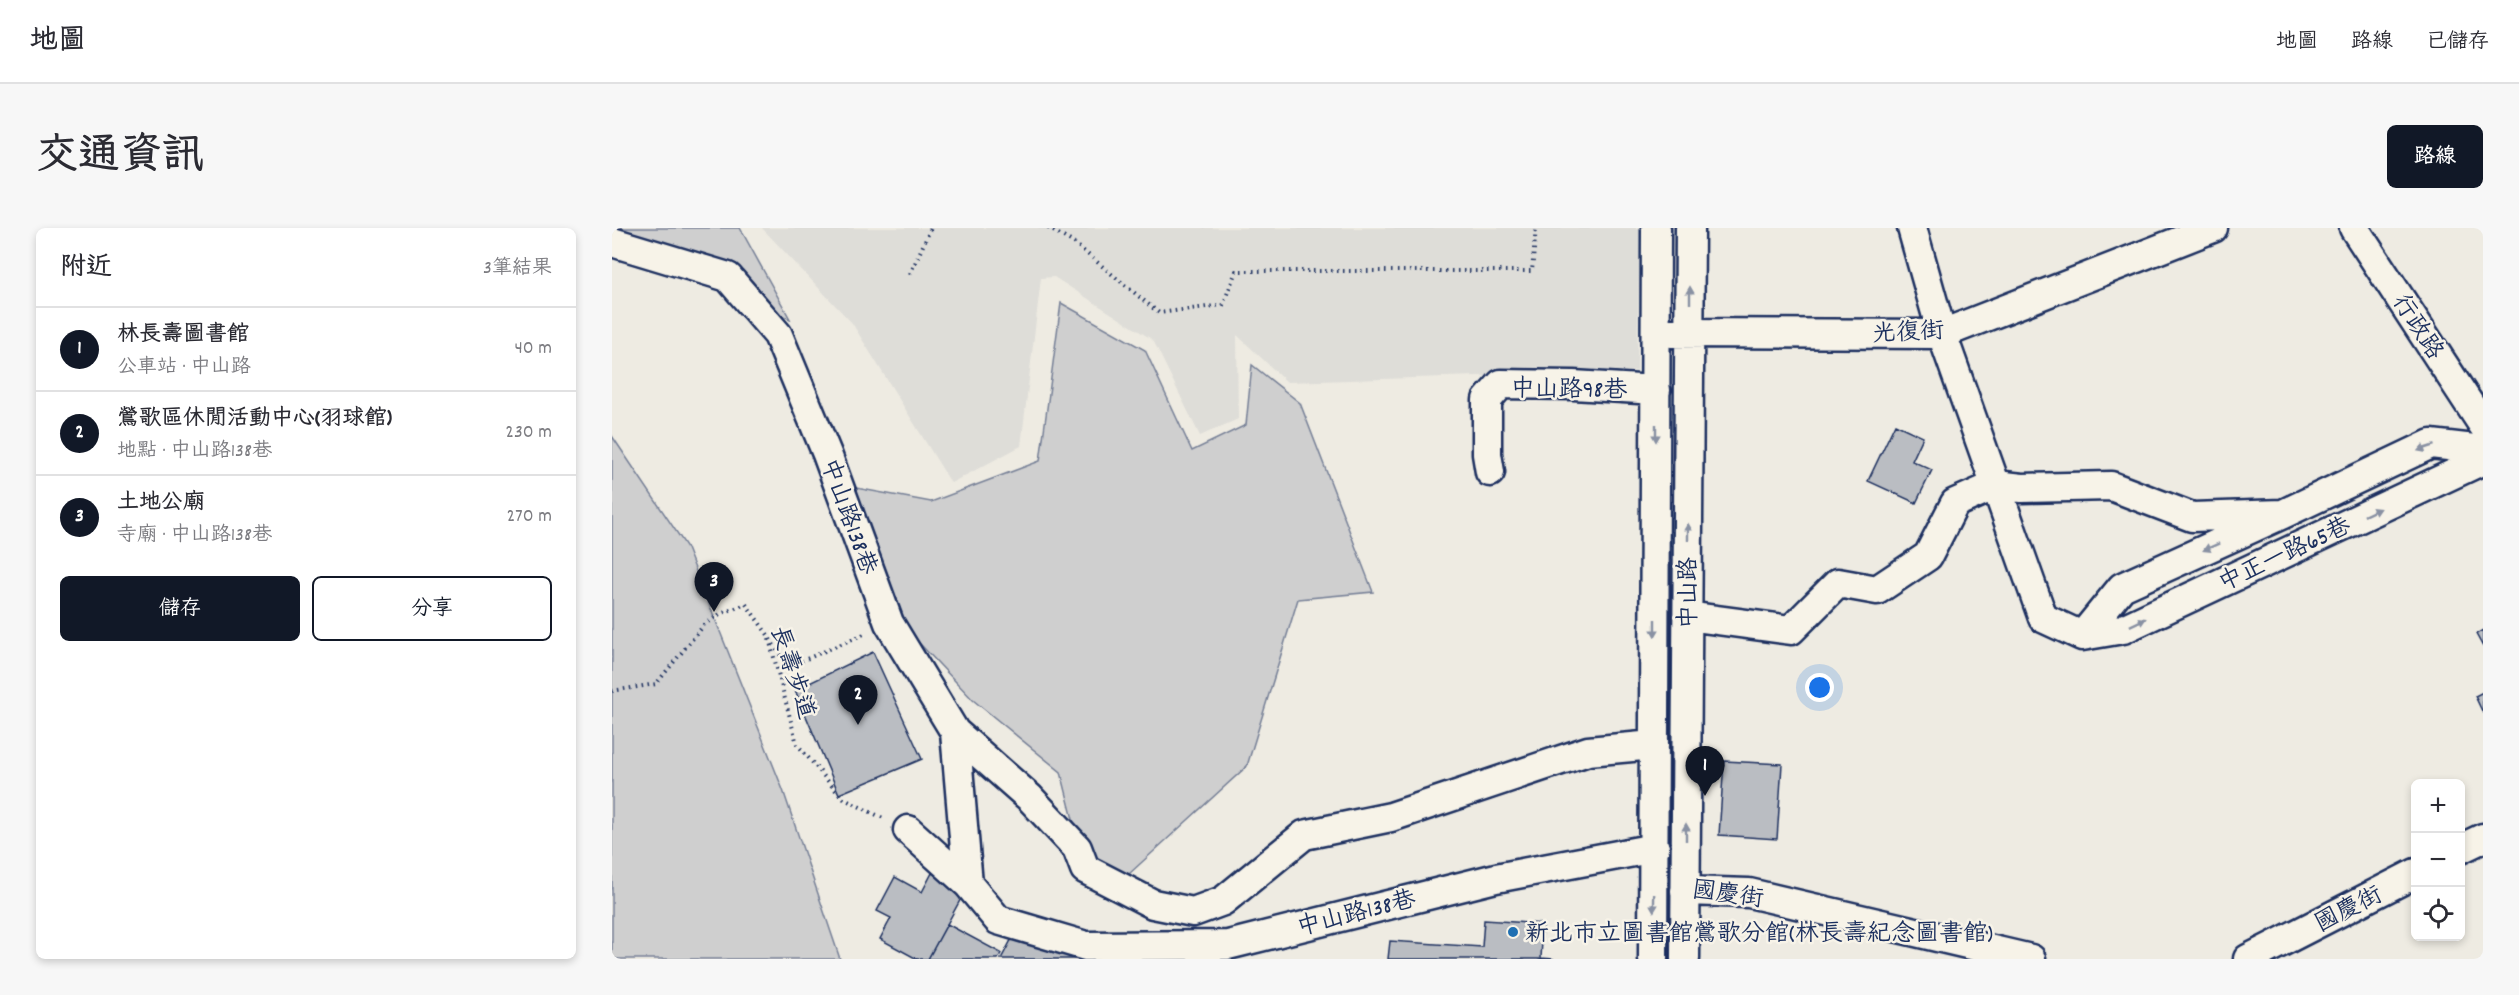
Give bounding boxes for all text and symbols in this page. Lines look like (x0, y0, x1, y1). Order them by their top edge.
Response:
text: 地圖 (30, 23, 86, 63)
text: 地圖 (2276, 28, 2318, 58)
text: 路線 (2351, 28, 2393, 58)
text: 已儲存 (2426, 28, 2489, 58)
button: 路線 (2387, 125, 2483, 188)
text: 交通資訊 (36, 129, 204, 189)
text: 附近 (60, 250, 112, 287)
text: 3筆結果 (483, 255, 552, 283)
one-way arrow (1685, 286, 1695, 305)
street label: 行政路 (2383, 288, 2450, 367)
street label: 光復街 (1871, 315, 1945, 353)
text: 林長壽圖書館 (117, 320, 249, 351)
text: 1 (77, 335, 82, 363)
text: 40 m (514, 335, 552, 363)
text: 公車站 · 中山路 (117, 354, 251, 382)
street label: 中山路98巷 (1510, 373, 1628, 409)
text: 鶯歌區休閒活動中心(羽球館) (117, 404, 392, 435)
text: 2 (75, 419, 84, 447)
text: 230 m (505, 419, 552, 447)
one-way arrow (1651, 424, 1661, 443)
text: 地點 · 中山路138巷 (117, 438, 272, 466)
one-way arrow (2416, 444, 2434, 453)
street label: 中山路138巷 (810, 454, 884, 580)
text: 土地公廟 (117, 488, 205, 519)
text: 3 (75, 503, 84, 531)
text: 270 m (506, 503, 552, 531)
one-way arrow (2363, 508, 2380, 517)
street label: 中正一路65巷 (2213, 510, 2357, 601)
text: 寺廟 · 中山路138巷 (117, 522, 272, 550)
one-way arrow (1683, 523, 1693, 542)
one-way arrow (2201, 542, 2219, 552)
street label: 中山路 (1673, 557, 1707, 629)
pin: 3 (694, 562, 734, 612)
button: 儲存 (60, 576, 300, 641)
button: 分享 (312, 576, 552, 641)
one-way arrow (2130, 617, 2147, 626)
one-way arrow (1650, 619, 1660, 638)
street label: 長壽步道 (760, 622, 822, 724)
your location (1805, 673, 1834, 702)
pin: 2 (838, 676, 878, 725)
pin: 1 (1686, 746, 1724, 796)
map controls (2411, 779, 2465, 941)
button: + (2411, 779, 2465, 833)
one-way arrow (1681, 823, 1690, 842)
button: − (2411, 833, 2465, 887)
street label: 國慶街 (1690, 874, 1766, 918)
street label: 國慶街 (2310, 879, 2389, 942)
street label: 中山路138巷 (1294, 884, 1420, 946)
button: locate (2411, 887, 2465, 941)
one-way arrow (1649, 894, 1659, 913)
place label: 新北市立圖書館鶯歌分館(林長壽紀念圖書館) (1525, 918, 1993, 952)
marker: 新北市立圖書館鶯歌分館(林長壽紀念圖書館) (1506, 925, 1520, 939)

